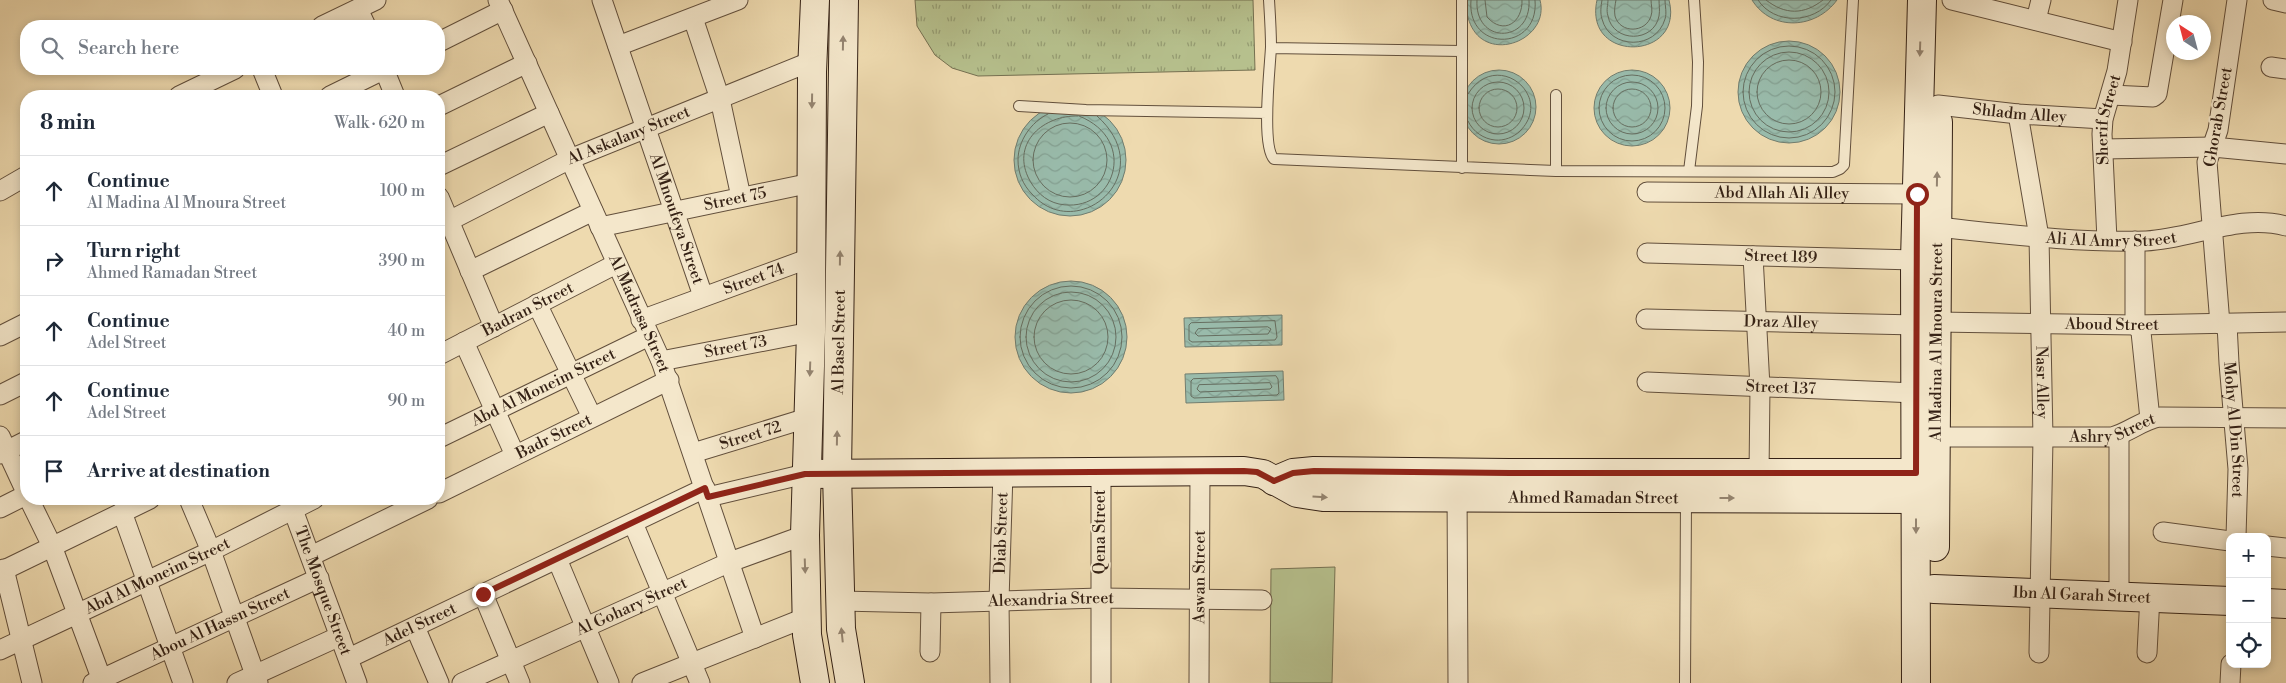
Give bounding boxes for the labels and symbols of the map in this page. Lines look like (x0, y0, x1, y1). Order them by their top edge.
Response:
north arrow (2166, 15, 2211, 60)
one-way arrow (840, 34, 848, 50)
one-way arrow (1916, 41, 1924, 57)
street label: Ghorab Street (2199, 65, 2237, 169)
street label: Sherif Street (2092, 72, 2126, 166)
one-way arrow (808, 93, 816, 109)
street label: Shladm Alley (1972, 99, 2067, 127)
street label: Al Askalany Street (563, 101, 693, 170)
street label: Al Mnoufeya Street (645, 150, 708, 287)
one-way arrow (1933, 171, 1941, 187)
street label: Abd Allah Ali Alley (1714, 182, 1849, 203)
street label: Street 75 (702, 183, 768, 215)
route start (1906, 183, 1929, 206)
street label: Ali Al Amry Street (2045, 227, 2178, 251)
street label: Al Madina Al Mnoura Street (1926, 242, 1947, 443)
street label: Street 189 (1744, 246, 1818, 267)
one-way arrow (836, 249, 844, 265)
street label: Al Madrasa Street (604, 250, 674, 375)
street label: Street 74 (720, 258, 787, 299)
street label: Badran Street (478, 277, 577, 341)
street label: Al Basel Street (828, 289, 850, 396)
street label: Draz Alley (1743, 311, 1819, 333)
street label: Aboud Street (2064, 314, 2159, 335)
street label: Street 73 (703, 331, 769, 362)
street label: Abd Al Moneim Street (467, 344, 619, 431)
street label: Nasr Alley (2031, 345, 2053, 419)
one-way arrow (805, 361, 813, 377)
street label: Mohy Al Din Street (2219, 361, 2248, 499)
street label: Street 137 (1745, 376, 1816, 399)
street label: Badr Street (512, 409, 595, 464)
street label: Ashry Street (2068, 409, 2158, 447)
street label: Street 72 (717, 416, 784, 454)
one-way arrow (833, 429, 841, 445)
street label: Ahmed Ramadan Street (1507, 488, 1679, 508)
street label: Qena Street (1090, 489, 1110, 574)
street label: Diab Street (990, 492, 1012, 574)
one-way arrow (1312, 493, 1328, 501)
one-way arrow (1719, 494, 1735, 502)
one-way arrow (1912, 518, 1920, 534)
street label: The Mosque Street (290, 524, 356, 658)
street label: Aswan Street (1189, 530, 1210, 625)
street label: Abd Al Moneim Street (81, 533, 234, 619)
one-way arrow (802, 558, 810, 574)
street label: Al Gohary Street (572, 573, 690, 641)
street label: Ibn Al Garah Street (2012, 582, 2152, 608)
street label: Abou Al Hassn Street (146, 583, 293, 665)
route end (472, 583, 495, 606)
street label: Alexandria Street (986, 588, 1115, 611)
street label: Adel Street (378, 598, 460, 651)
one-way arrow (838, 627, 846, 643)

